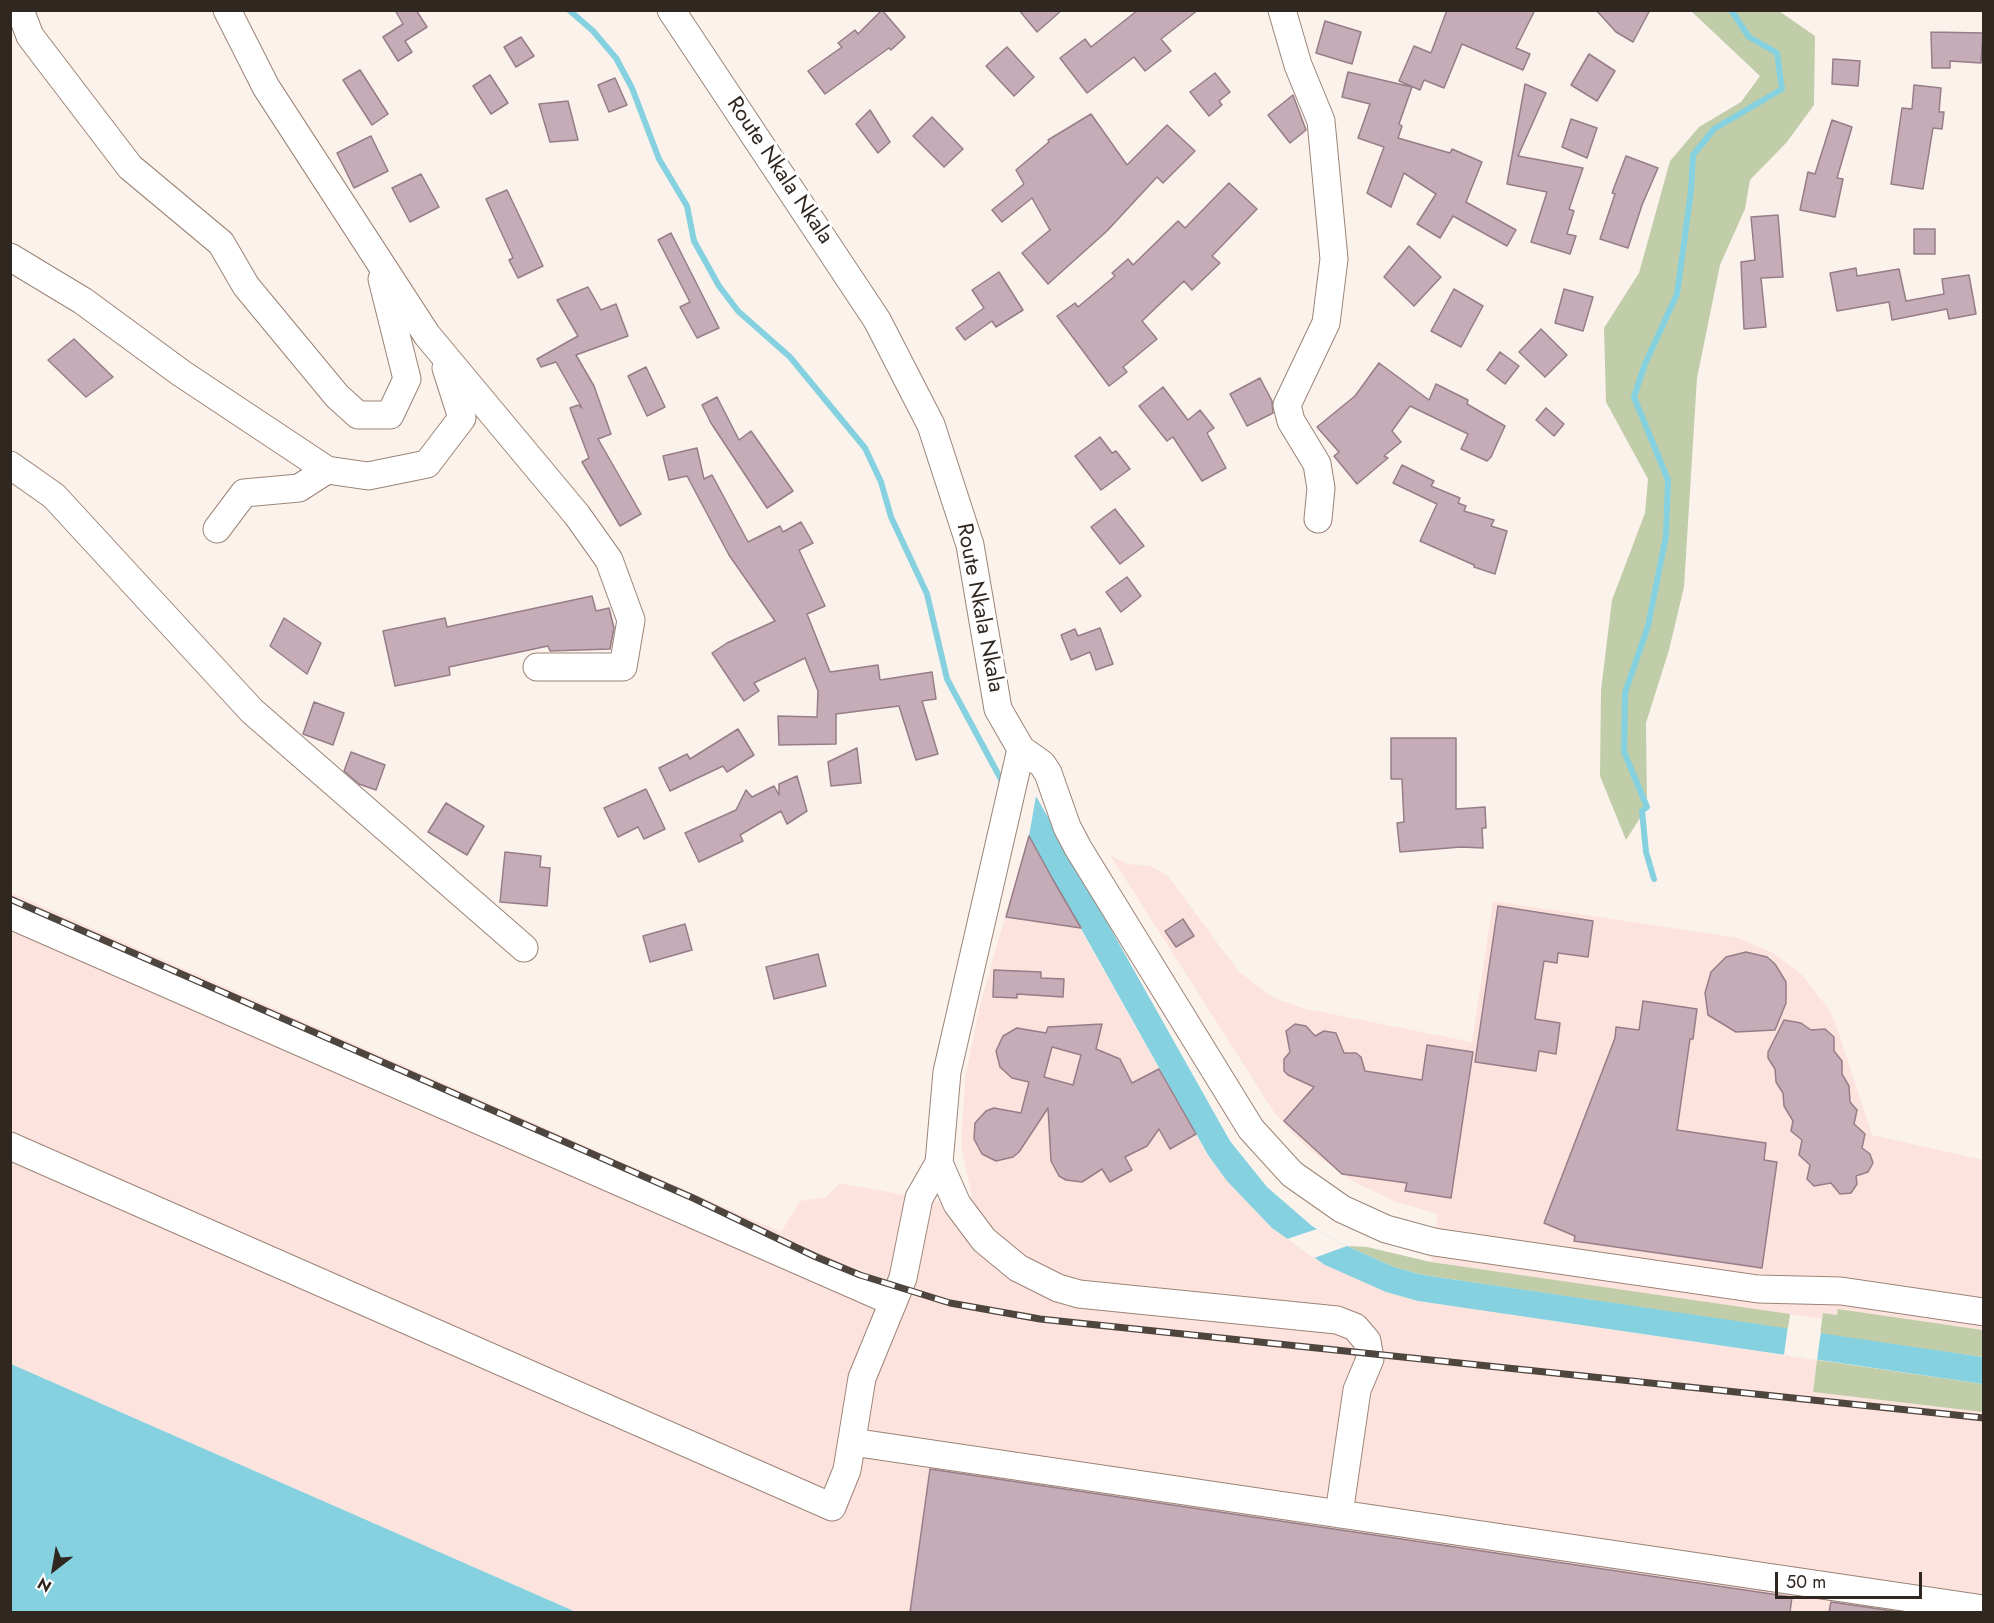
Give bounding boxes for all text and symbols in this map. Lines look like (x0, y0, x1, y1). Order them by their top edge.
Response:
street label: Route Nkala Nkala (720, 92, 838, 250)
street label: Route Nkala Nkala (950, 521, 1008, 695)
north arrow (24, 1539, 84, 1599)
scale bar (1778, 1560, 1925, 1598)
text: 50 m (1786, 1569, 1826, 1595)
text: N (33, 1572, 56, 1598)

